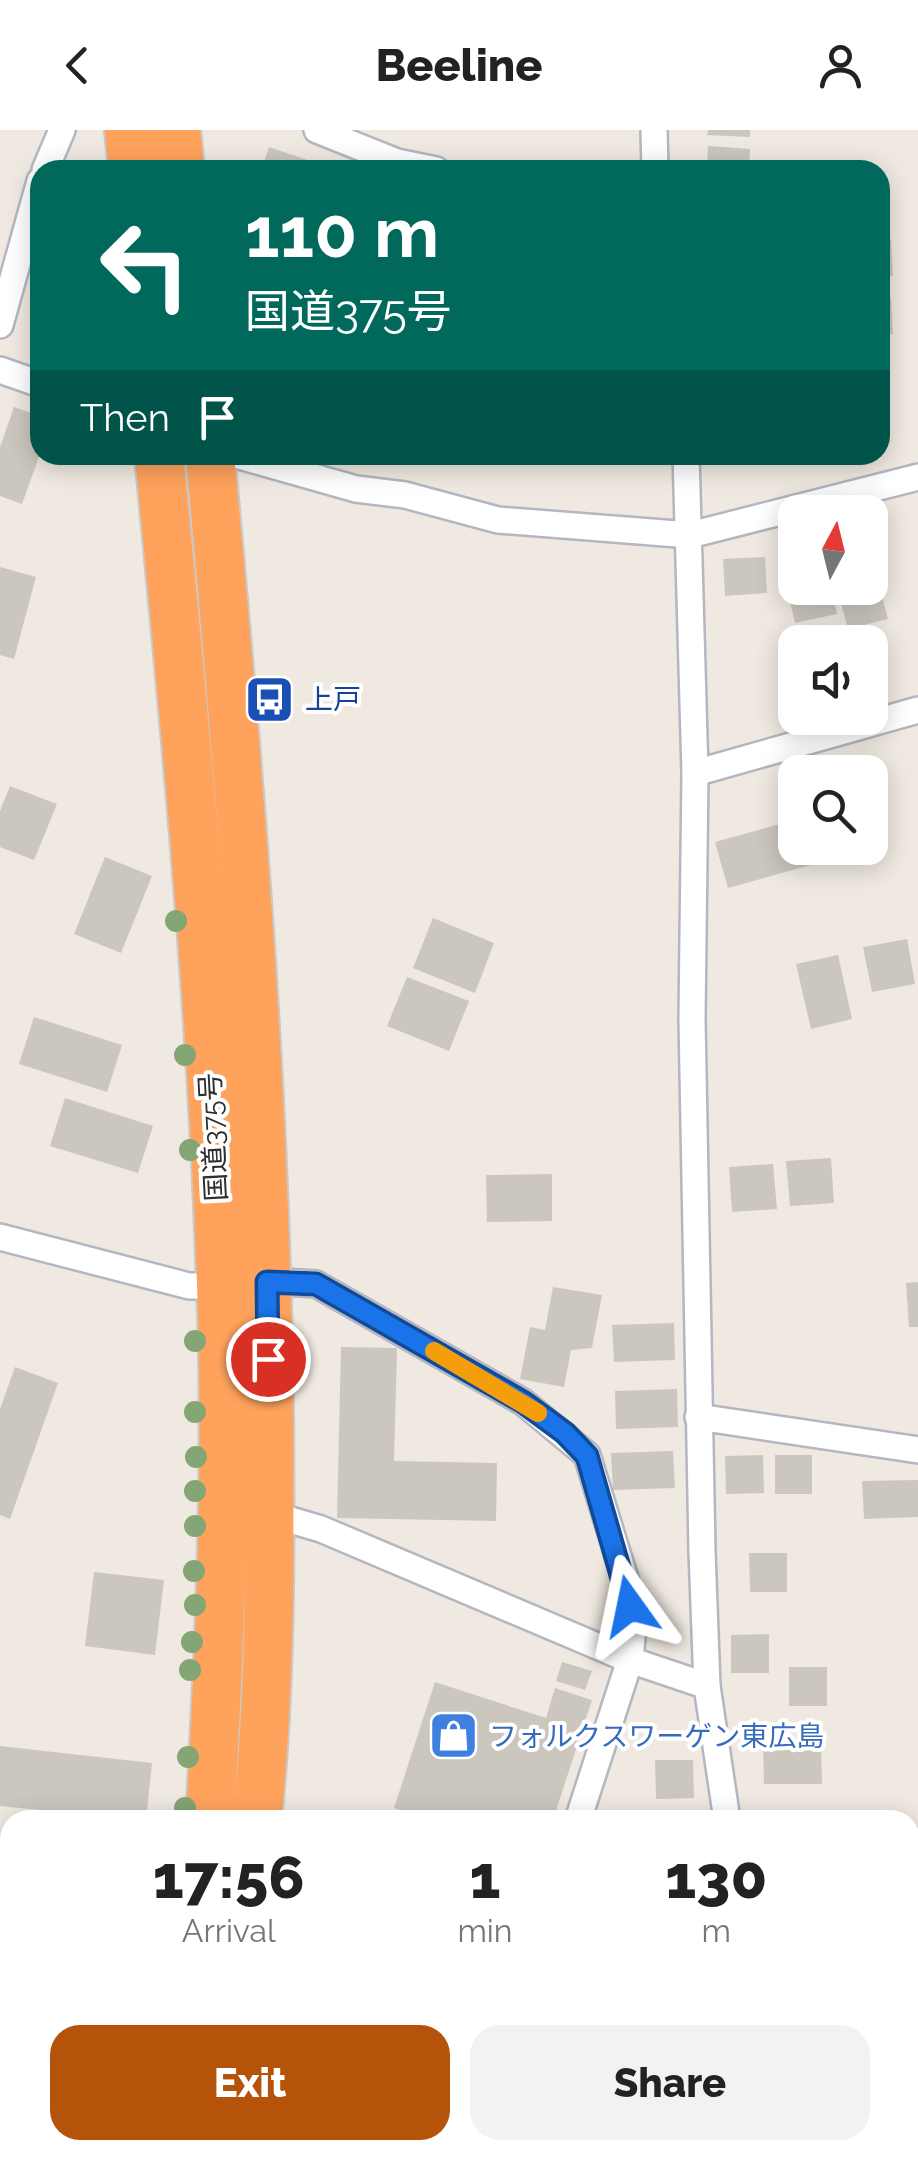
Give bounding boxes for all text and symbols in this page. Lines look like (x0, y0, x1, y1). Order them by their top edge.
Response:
icon: back (50, 38, 105, 93)
icon: person (813, 38, 868, 93)
text: Beeline (375, 39, 543, 92)
text: 110 m (245, 191, 439, 273)
icon: left (80, 200, 210, 330)
text: 国道375号 (245, 285, 452, 338)
icon: arrive (190, 390, 245, 445)
text: Then (80, 395, 170, 440)
north arrow (778, 495, 888, 605)
map controls (778, 495, 888, 865)
button: sound (778, 625, 888, 735)
bus stop icon: 上戸 (244, 673, 296, 725)
place label: 上戸 (305, 683, 361, 716)
button: search (778, 755, 888, 865)
street label: 国道375号 (194, 1072, 233, 1202)
pin (226, 1317, 311, 1402)
icon: arrive (241, 1332, 296, 1387)
position arrow (578, 1554, 682, 1658)
shop icon: フォルクスワーゲン東広島 (428, 1710, 480, 1762)
place label: フォルクスワーゲン東広島 (489, 1720, 824, 1753)
text: 17:56 (153, 1842, 305, 1912)
text: 1 (469, 1842, 501, 1912)
text: 130 (665, 1842, 767, 1912)
text: Arrival (182, 1912, 276, 1949)
text: min (457, 1912, 513, 1949)
text: m (702, 1912, 731, 1949)
button: Exit (50, 2025, 450, 2140)
button: Share (470, 2025, 870, 2140)

